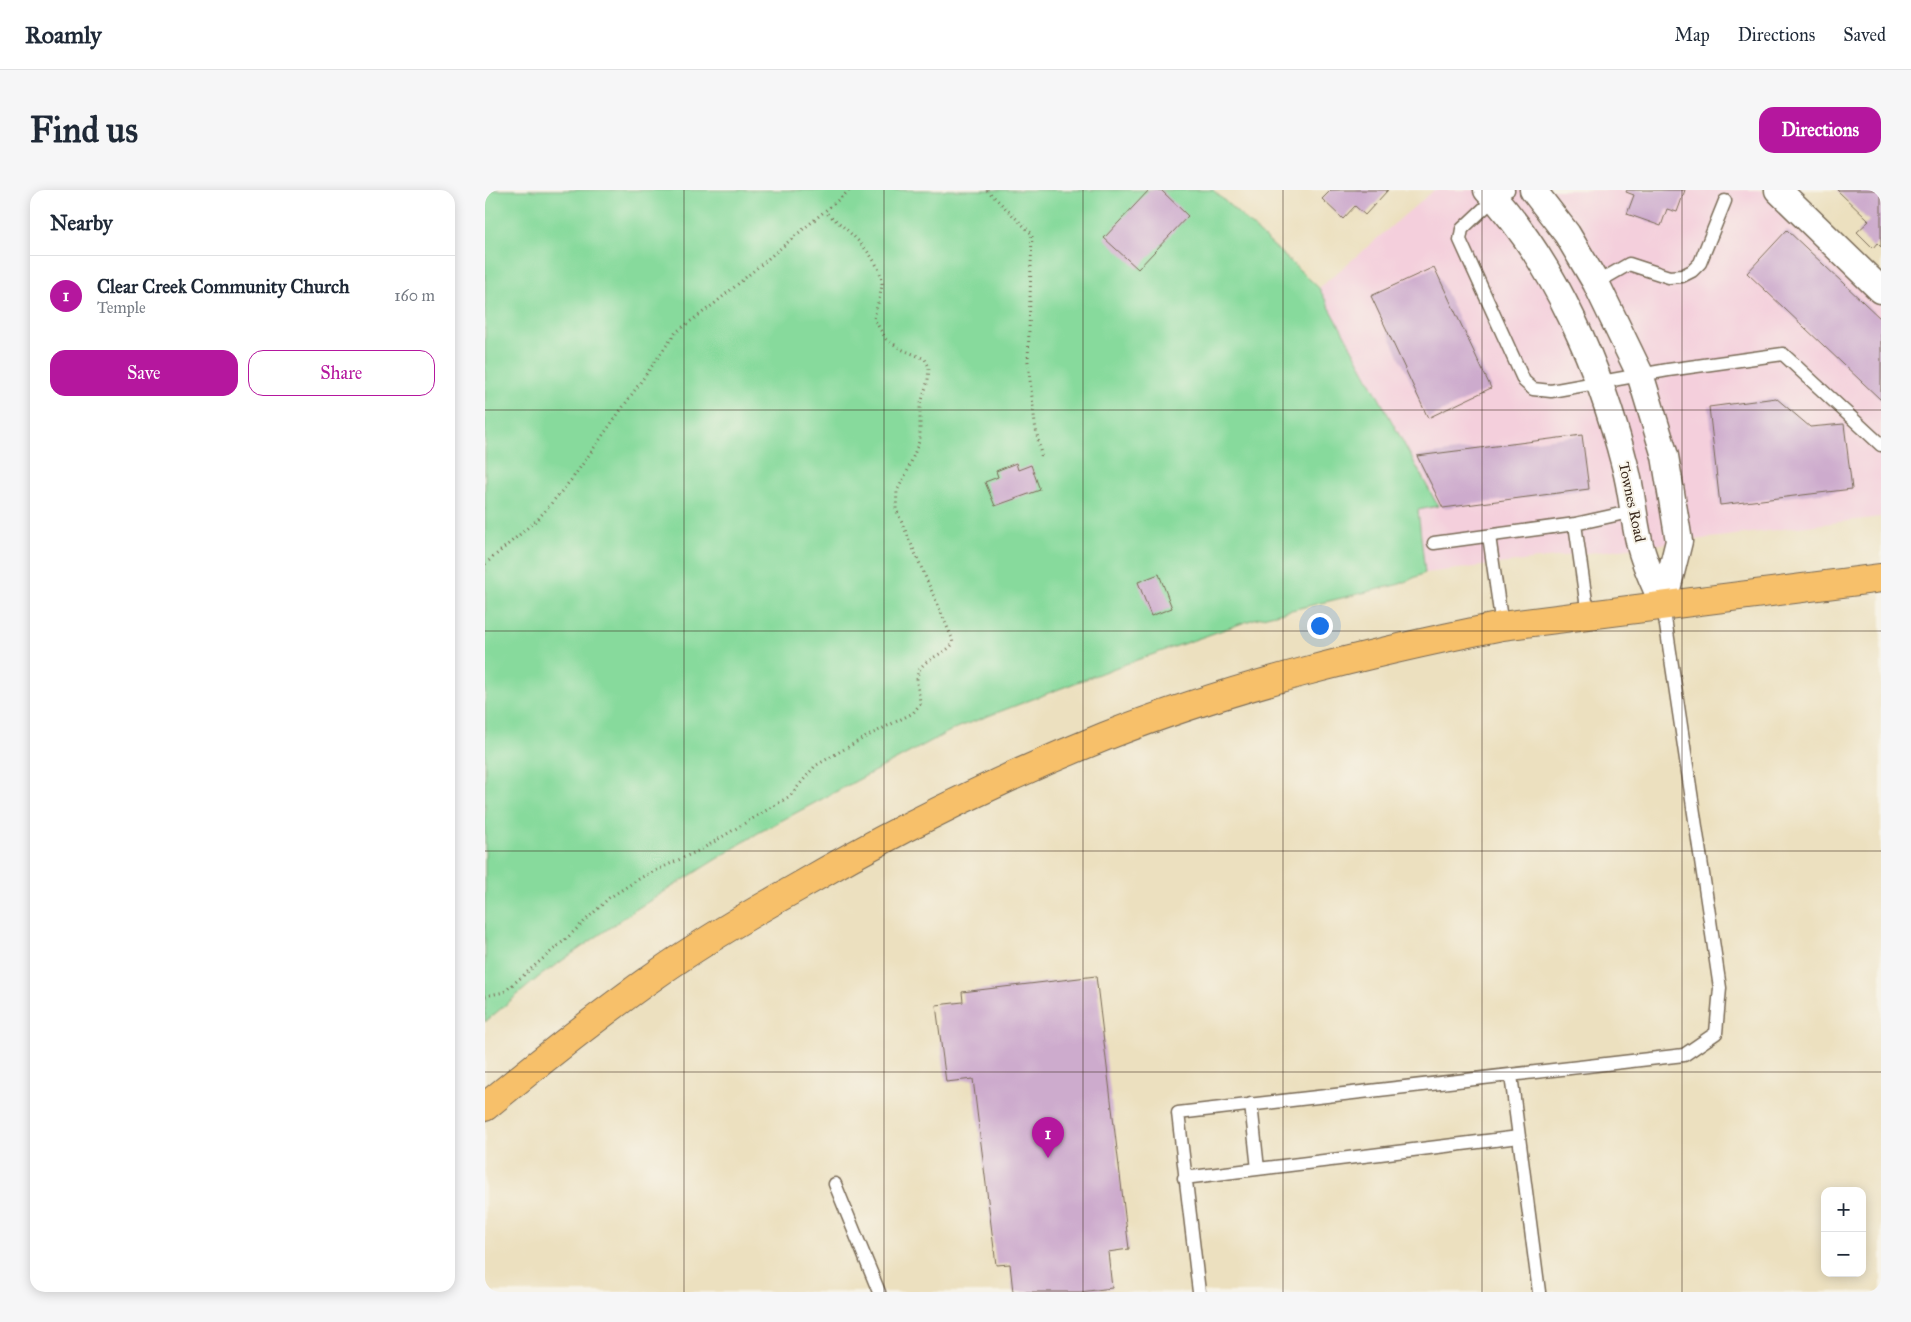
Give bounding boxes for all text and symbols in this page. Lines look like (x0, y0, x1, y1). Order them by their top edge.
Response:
text: Roamly (25, 20, 102, 50)
text: Map (1674, 24, 1710, 46)
text: Directions (1738, 24, 1815, 46)
text: Saved (1843, 24, 1886, 46)
button: Directions (1759, 107, 1881, 153)
text: Find us (30, 109, 138, 152)
text: Nearby (50, 210, 113, 236)
text: Clear Creek Community Church (97, 275, 350, 298)
text: 1 (63, 286, 69, 305)
text: 160 m (394, 286, 435, 305)
text: Temple (97, 298, 146, 317)
button: Save (50, 350, 238, 396)
button: Share (248, 350, 435, 396)
street label: Townes Road (1615, 460, 1649, 544)
your location (1307, 613, 1333, 639)
pin: 1 (1032, 1117, 1064, 1158)
map controls (1821, 1187, 1866, 1277)
button: + (1821, 1187, 1866, 1232)
button: − (1821, 1232, 1866, 1277)

